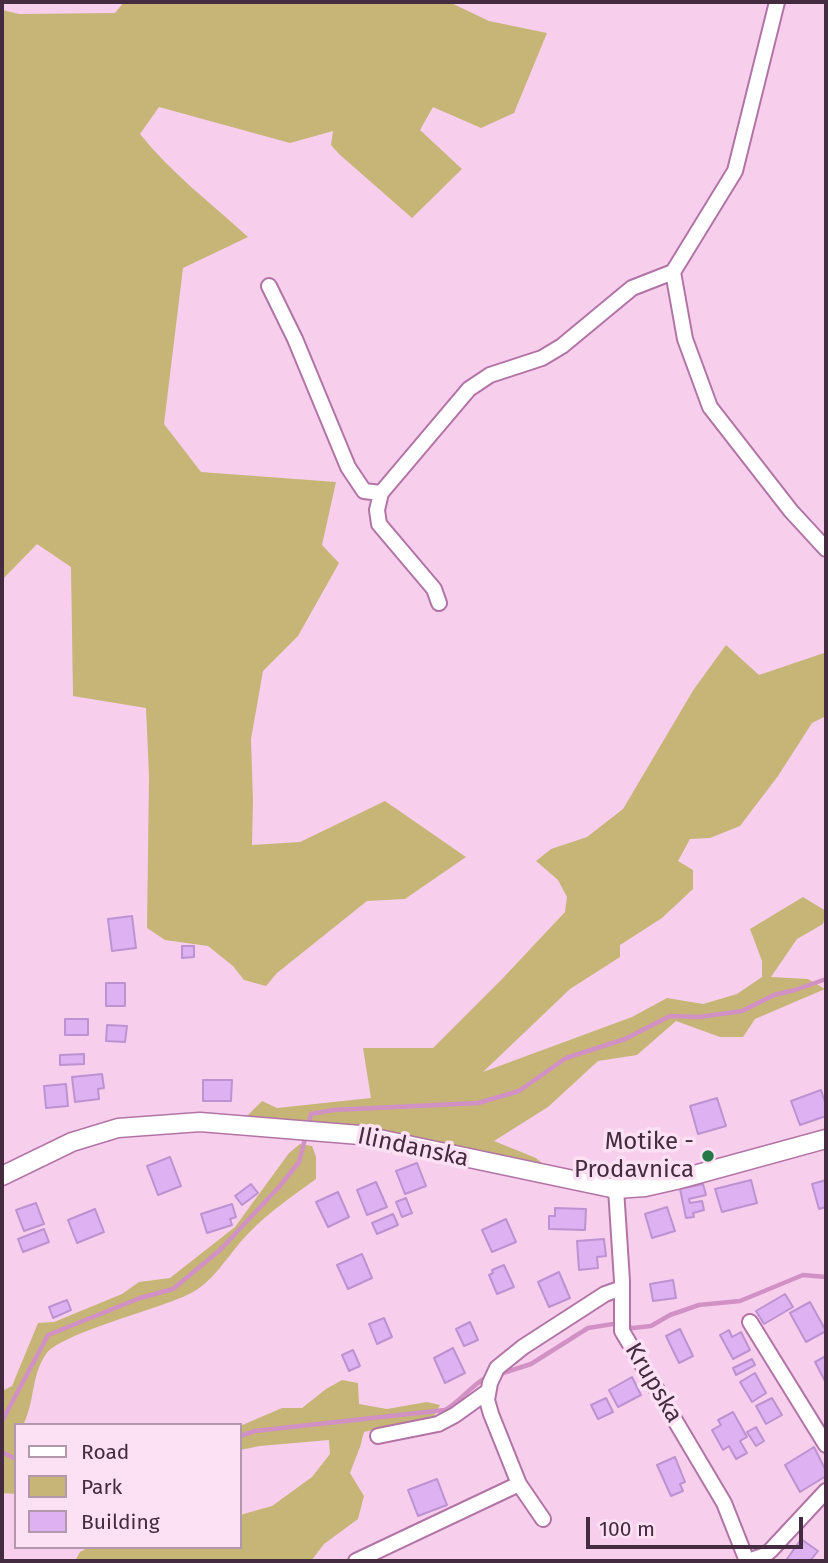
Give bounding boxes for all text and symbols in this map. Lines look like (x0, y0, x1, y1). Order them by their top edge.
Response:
street label: Ilindanska (355, 1122, 471, 1174)
place label: Motike - Prodavnica (574, 1128, 694, 1184)
marker: Motike - Prodavnica (700, 1148, 716, 1164)
street label: Krupska (618, 1338, 688, 1428)
legend (14, 1423, 242, 1549)
text: Road (81, 1439, 129, 1465)
text: Park (81, 1474, 122, 1500)
scale bar (590, 1504, 807, 1548)
text: Building (81, 1509, 160, 1535)
text: 100 m (599, 1516, 655, 1542)

